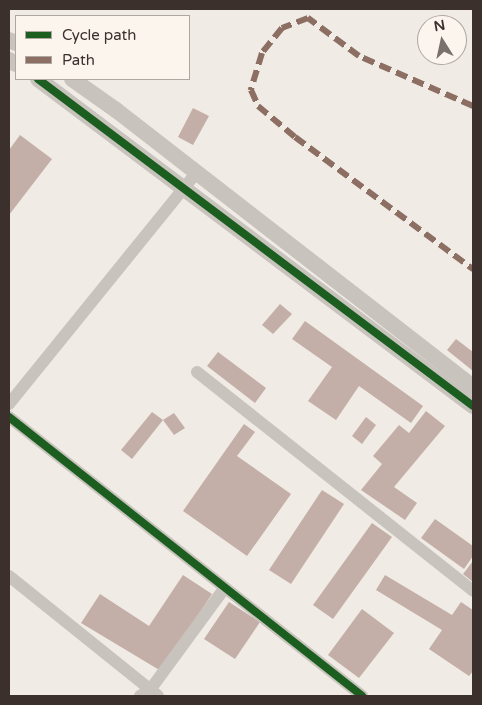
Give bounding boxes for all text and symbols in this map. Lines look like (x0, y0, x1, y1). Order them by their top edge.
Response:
legend (15, 15, 190, 80)
north arrow (417, 15, 467, 65)
text: N (432, 16, 446, 35)
text: Cycle path (62, 26, 136, 44)
text: Path (62, 51, 95, 69)

